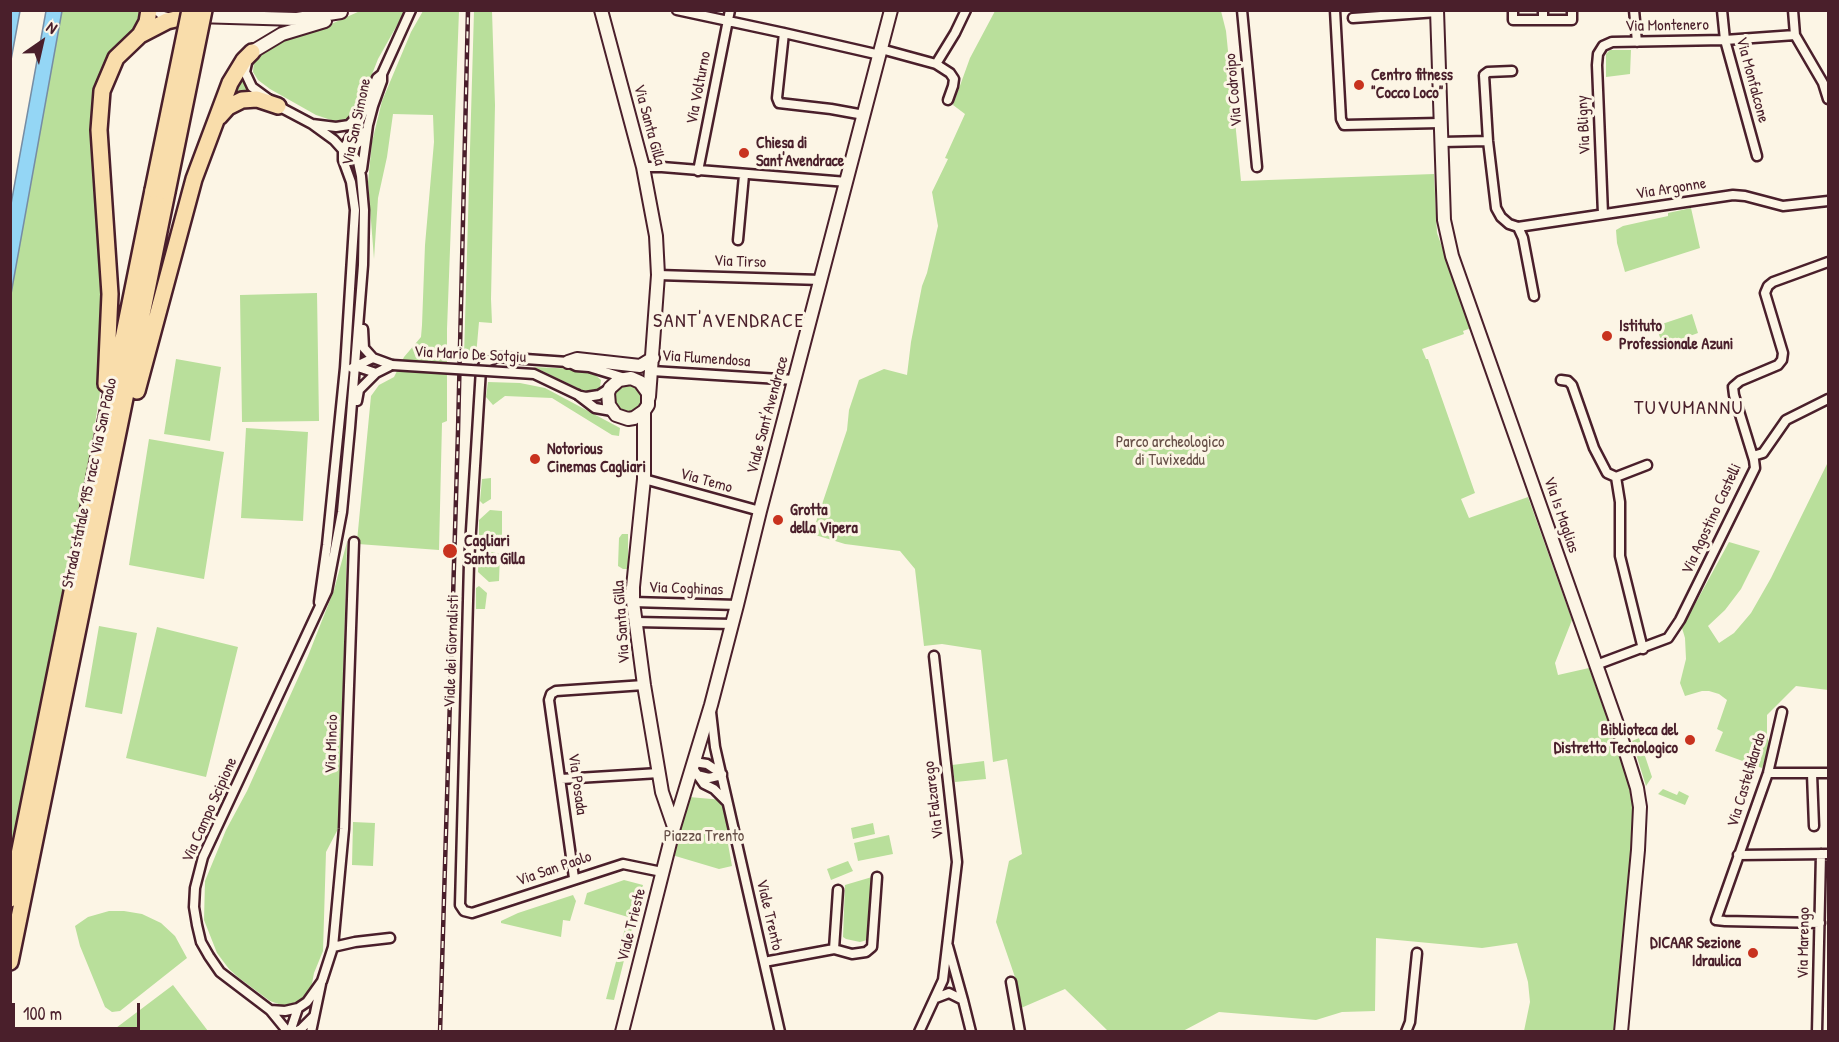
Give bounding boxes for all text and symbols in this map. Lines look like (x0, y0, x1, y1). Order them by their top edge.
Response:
north arrow (12, 12, 72, 72)
text: N (42, 16, 62, 39)
street label: Via Montenero (1625, 16, 1709, 36)
street label: Via Monfalcone (1731, 35, 1773, 125)
street label: Via Volturno (683, 50, 715, 126)
street label: Via Codroipo (1221, 53, 1247, 127)
place label: Centro fitness "Cocco Loco" (1371, 66, 1453, 104)
street label: Via San Simone (338, 77, 376, 167)
marker: Centro fitness "Cocco Loco" (1352, 78, 1366, 92)
street label: Via Santa Gilla (629, 82, 669, 168)
street label: Via Bligny (1573, 95, 1595, 155)
place label: Chiesa di Sant'Avendrace (756, 134, 844, 172)
marker: Chiesa di Sant'Avendrace (737, 146, 751, 160)
street label: Via Argonne (1634, 174, 1708, 204)
street label: Via Tirso (713, 251, 767, 273)
district label: SANT'AVENDRACE (653, 310, 805, 334)
place label: Istituto Professionale Azuni (1619, 317, 1733, 355)
marker: Istituto Professionale Azuni (1600, 329, 1614, 343)
street label: Via Mario De Sotgiu (413, 342, 527, 368)
street label: Via Flumendosa (661, 346, 751, 372)
street label: Viale Sant'Avendrace (743, 354, 793, 476)
street label: Strada statale 195 racc Via San Paolo (58, 376, 122, 590)
district label: TUVUMANNU (1634, 397, 1744, 421)
park label: Parco archeologico di Tuvixeddu (1116, 433, 1224, 471)
place label: Notorious Cinemas Cagliari (547, 440, 646, 478)
marker: Notorious Cinemas Cagliari (528, 452, 542, 466)
street label: Via Agostino Castelli (1678, 461, 1746, 577)
street label: Via Temo (678, 464, 734, 498)
street label: Via Is Maglias (1539, 474, 1583, 556)
place label: Grotta della Vipera (790, 501, 858, 539)
marker: Grotta della Vipera (771, 513, 785, 527)
place label: Cagliari Santa Gilla (464, 532, 525, 570)
marker: Cagliari Santa Gilla (441, 542, 459, 560)
street label: Via Coghinas (648, 578, 724, 600)
street label: Via Santa Gilla (610, 580, 634, 664)
street label: Viale dei Giornalisti (440, 594, 464, 708)
street label: Via Mincio (321, 714, 343, 774)
place label: Biblioteca del Distretto Tecnologico (1554, 721, 1678, 759)
street label: Via Castelfidardo (1724, 731, 1770, 829)
marker: Biblioteca del Distretto Tecnologico (1683, 733, 1697, 747)
street label: Via Posada (563, 752, 591, 816)
street label: Via Campo Scipione (178, 754, 242, 866)
street label: Via Falzarego (920, 760, 948, 840)
park label: Piazza Trento (664, 827, 744, 847)
street label: Via San Paolo (514, 847, 594, 891)
street label: Viale Trento (752, 878, 786, 952)
street label: Viale Trieste (614, 886, 650, 964)
street label: Via Marengo (1794, 907, 1814, 979)
place label: DICAAR Sezione Idraulica (1650, 934, 1741, 972)
marker: DICAAR Sezione Idraulica (1746, 946, 1760, 960)
scale bar (15, 991, 142, 1029)
text: 100 m (23, 1001, 62, 1026)

